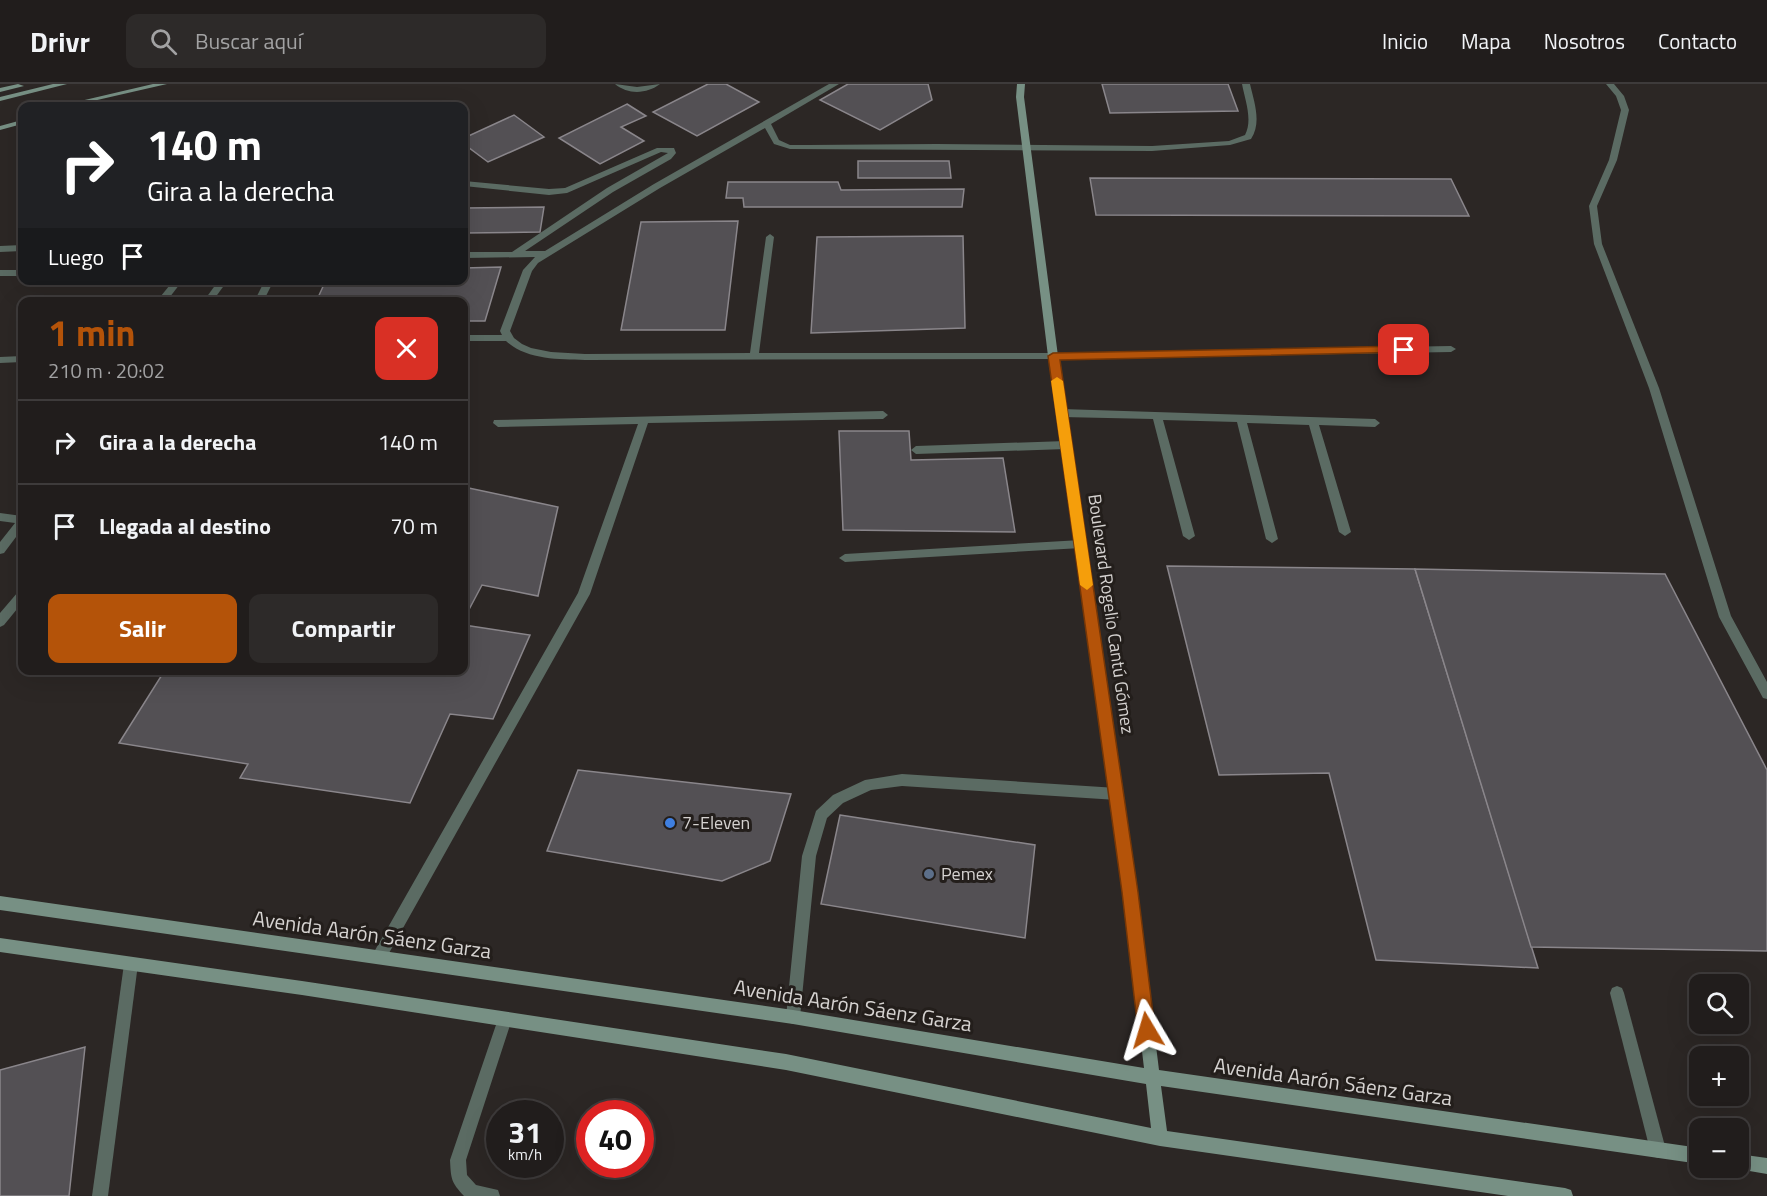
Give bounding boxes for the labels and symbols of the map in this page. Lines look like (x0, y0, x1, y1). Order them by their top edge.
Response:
pin (1378, 324, 1429, 375)
street label: Boulevard Rogelio Cantú Gómez (1081, 492, 1142, 736)
place label: 7-Eleven (682, 809, 750, 836)
marker: 7-Eleven (663, 816, 677, 830)
place label: Pemex (941, 860, 993, 887)
marker: Pemex (922, 867, 936, 881)
street label: Avenida Aarón Sáenz Garza (251, 901, 494, 967)
street label: Avenida Aarón Sáenz Garza (732, 970, 975, 1040)
position arrow (1115, 998, 1179, 1062)
street label: Avenida Aarón Sáenz Garza (1212, 1048, 1455, 1114)
speed limit sign: 40 (576, 1100, 654, 1178)

